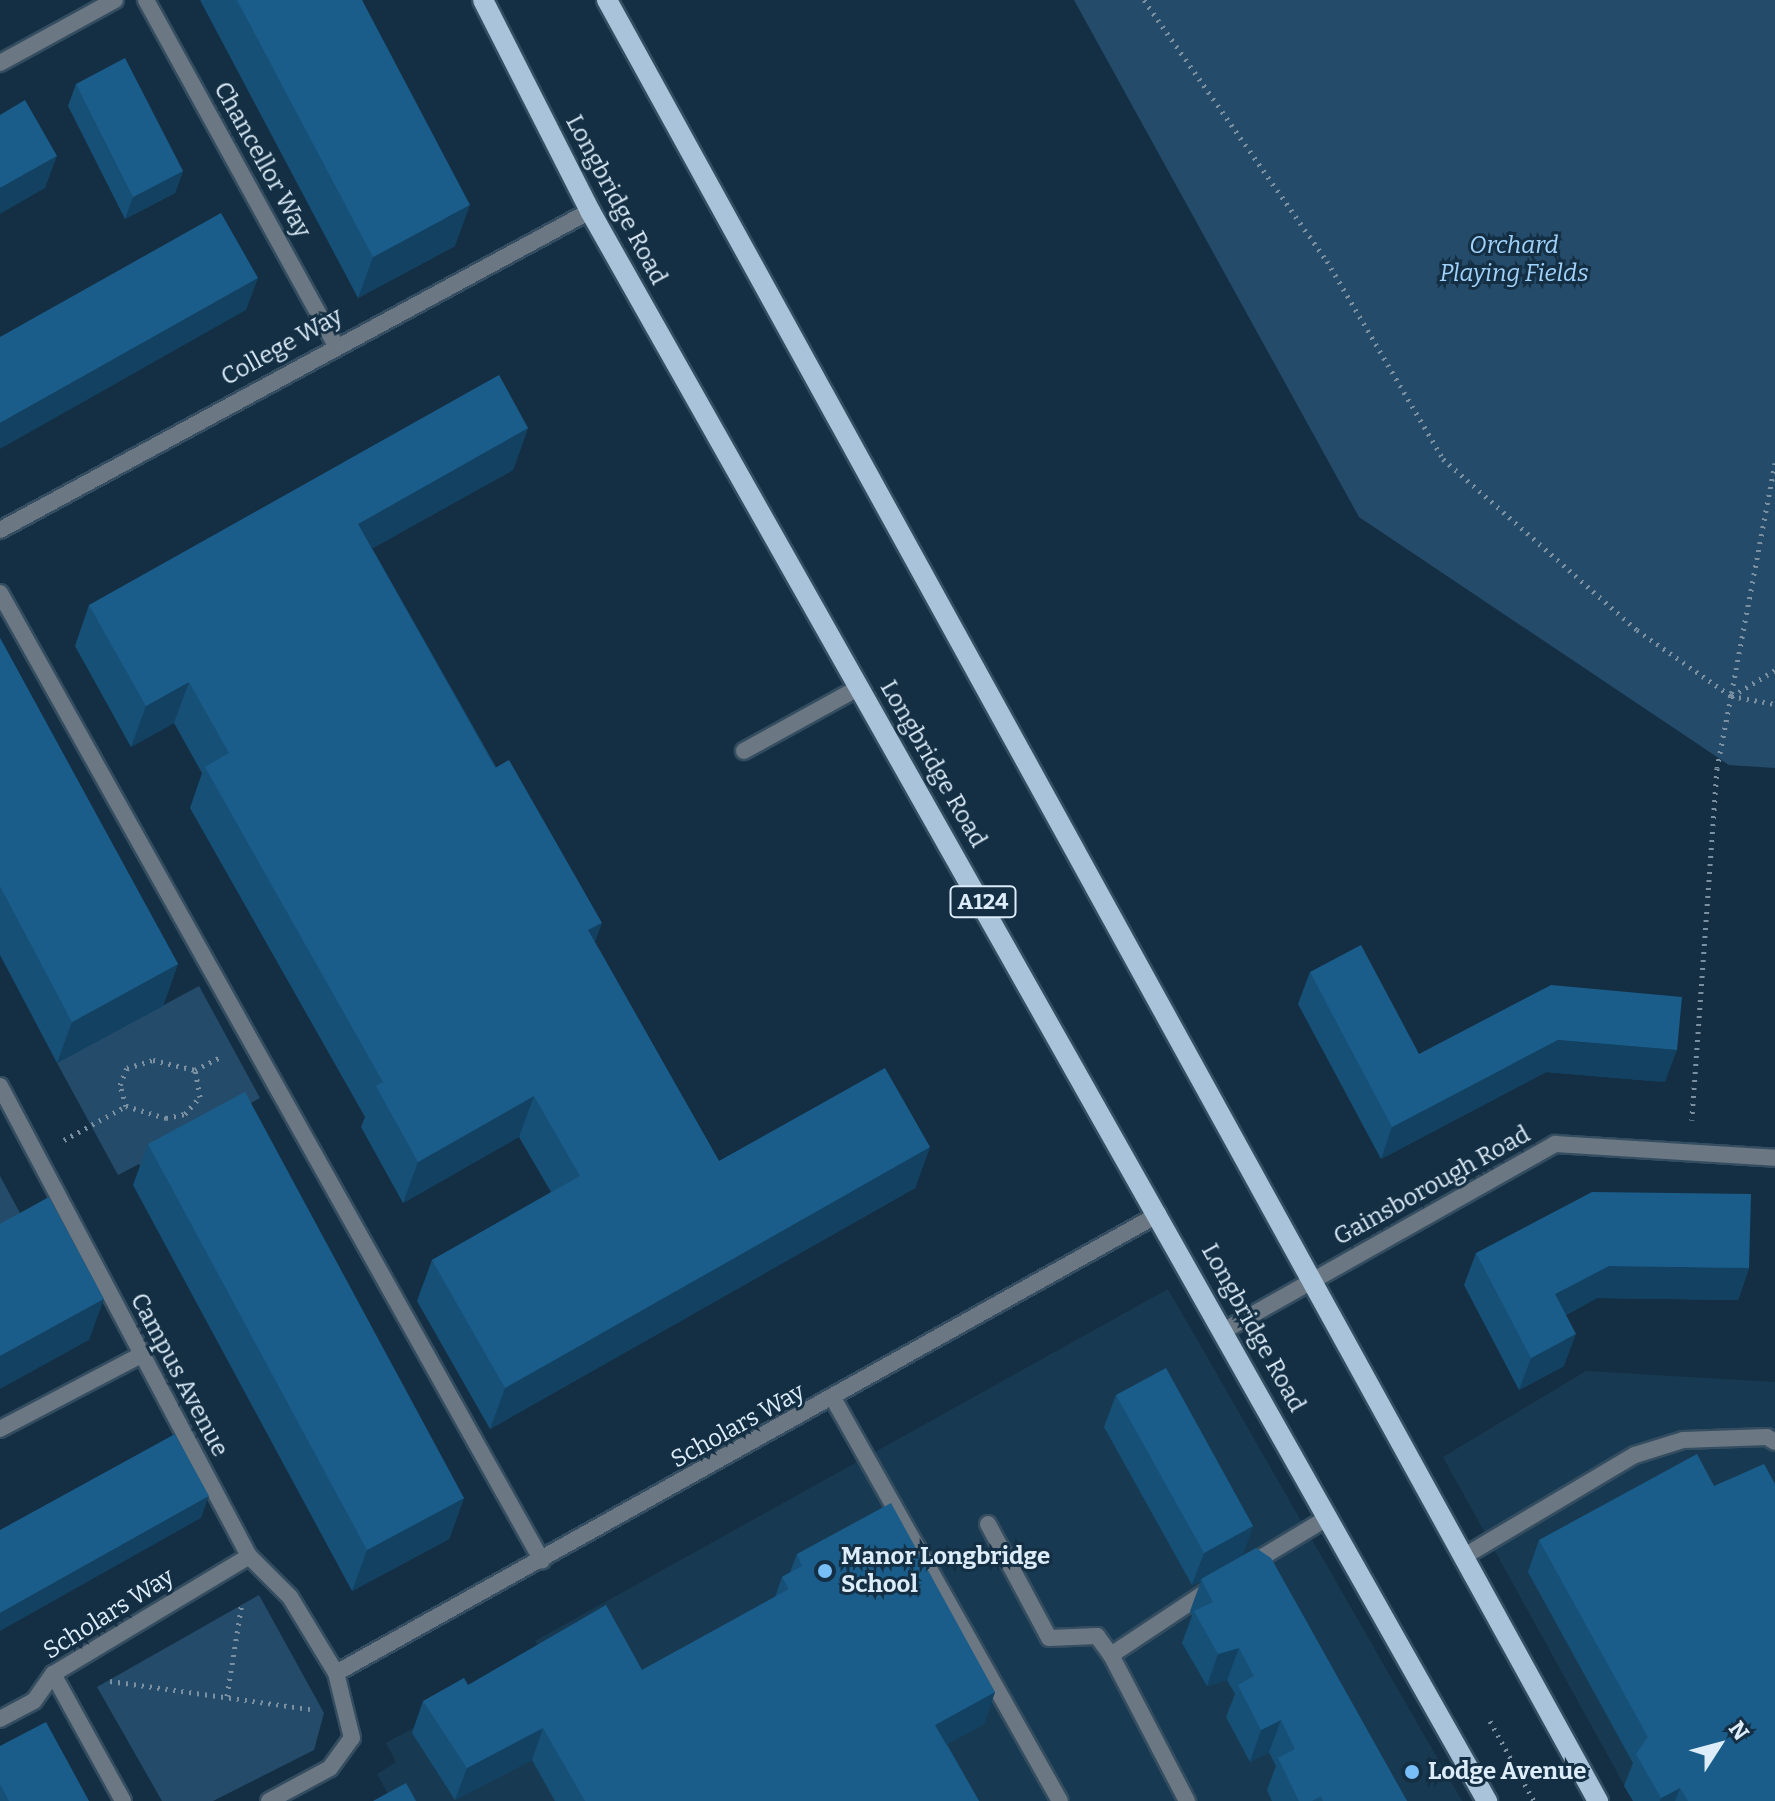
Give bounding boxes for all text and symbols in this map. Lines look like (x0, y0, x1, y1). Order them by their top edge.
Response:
street label: Chancellor Way (207, 77, 317, 243)
street label: Longbridge Road (559, 110, 673, 290)
park label: Orchard Playing Fields (1439, 232, 1589, 288)
street label: College Way (216, 302, 348, 392)
street label: Longbridge Road (874, 675, 992, 853)
road number: A124 (949, 884, 1017, 920)
street label: Gainsborough Road (1329, 1120, 1535, 1252)
street label: Longbridge Road (1195, 1239, 1311, 1417)
street label: Campus Avenue (124, 1288, 234, 1462)
street label: Scholars Way (666, 1377, 810, 1475)
place label: Manor Longbridge School (841, 1543, 1050, 1599)
street label: Scholars Way (38, 1562, 180, 1666)
marker: Manor Longbridge School (816, 1562, 834, 1580)
north arrow (1679, 1705, 1759, 1785)
text: N (1723, 1716, 1755, 1745)
place label: Lodge Avenue (1428, 1758, 1586, 1786)
marker: Lodge Avenue (1403, 1763, 1421, 1781)

